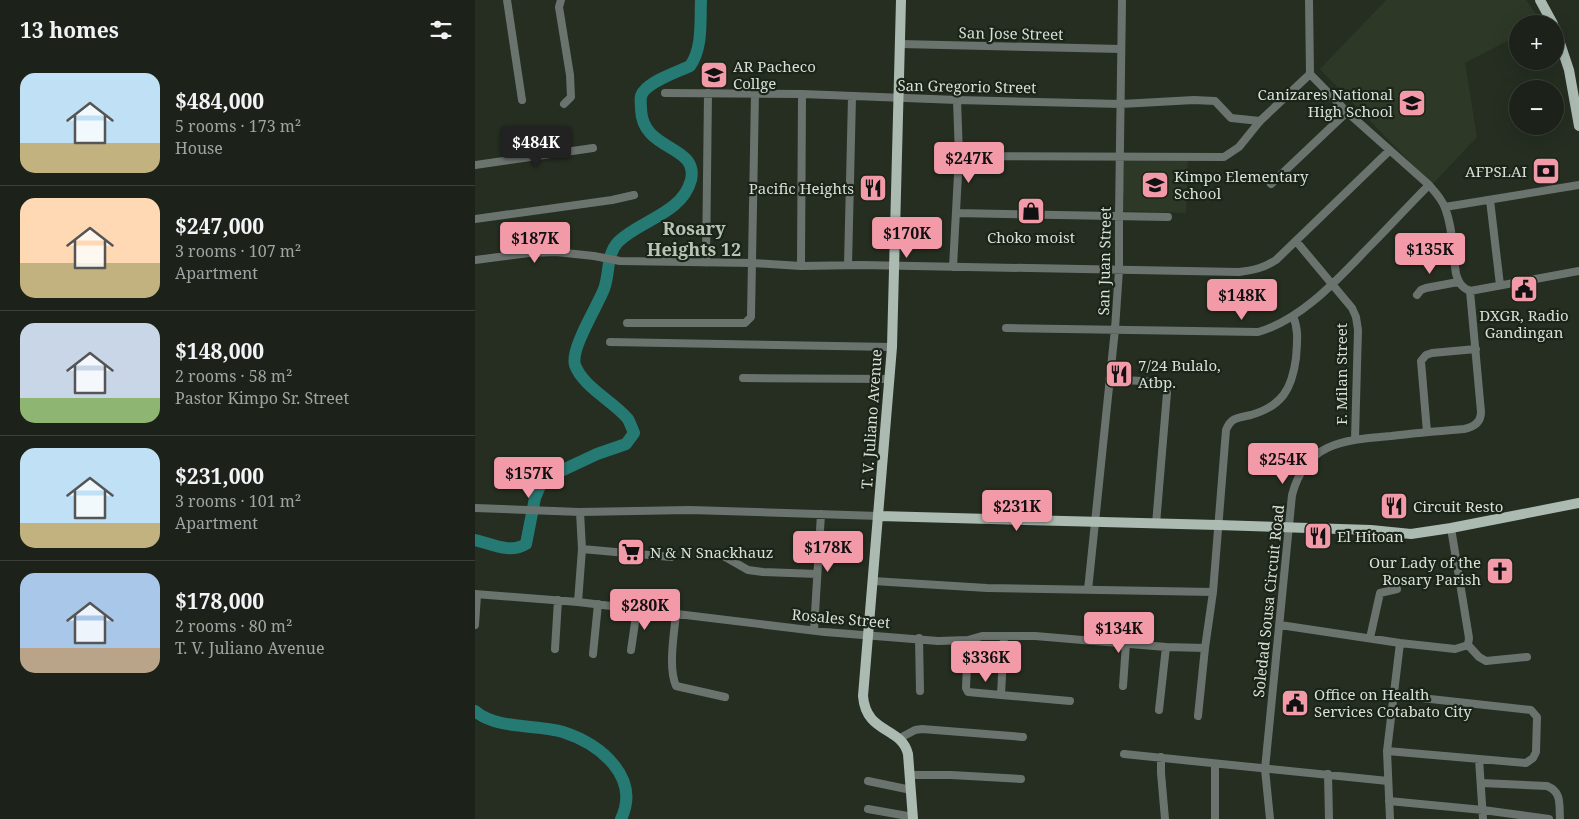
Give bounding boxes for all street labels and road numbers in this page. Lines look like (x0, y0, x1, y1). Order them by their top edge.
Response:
street label: San Jose Street (958, 22, 1064, 44)
street label: San Gregorio Street (897, 75, 1037, 97)
street label: San Juan Street (1093, 206, 1115, 316)
street label: F. Milan Street (1331, 323, 1351, 425)
street label: T. V. Juliano Avenue (856, 348, 886, 490)
street label: Soledad Sousa Circuit Road (1248, 504, 1288, 698)
street label: Rosales Street (791, 604, 891, 632)

